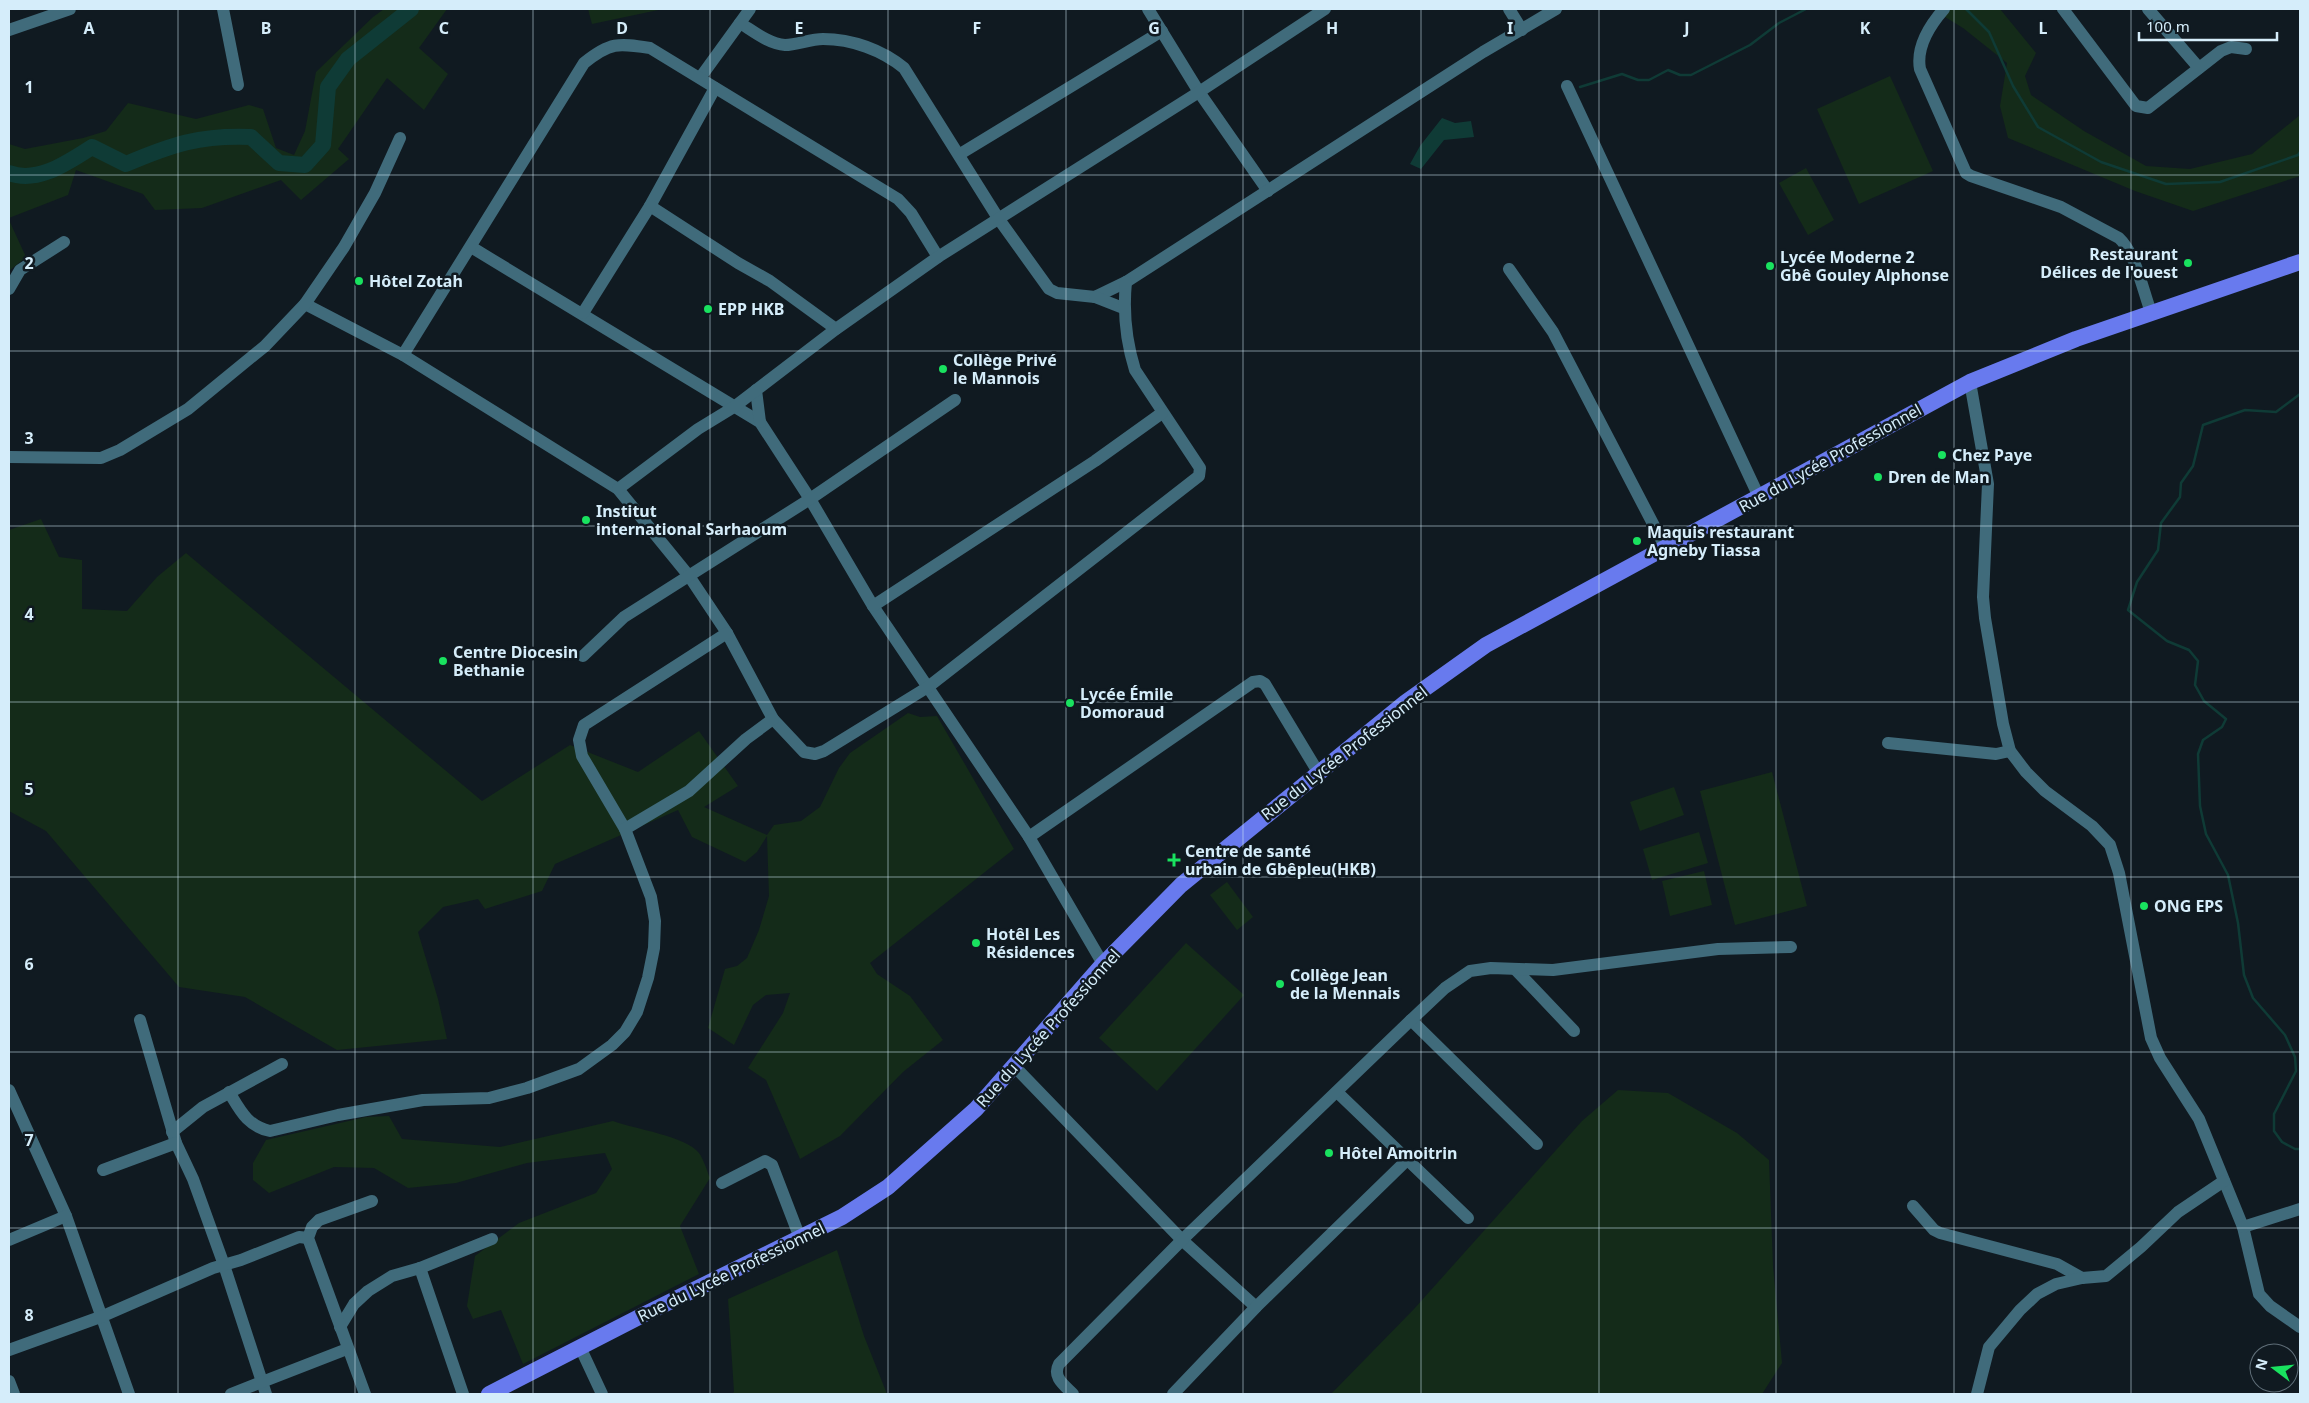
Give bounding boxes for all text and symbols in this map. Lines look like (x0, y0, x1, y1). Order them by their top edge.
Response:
scale bar (2139, 10, 2276, 42)
text: 100 m (2146, 16, 2190, 36)
text: A (83, 17, 95, 39)
text: B (261, 17, 271, 39)
text: C (439, 17, 449, 39)
text: D (616, 17, 628, 39)
text: E (795, 17, 804, 39)
text: F (973, 17, 981, 39)
text: G (1148, 17, 1160, 39)
text: H (1326, 17, 1338, 39)
text: I (1507, 17, 1513, 39)
text: J (1682, 17, 1690, 39)
text: K (1860, 17, 1871, 39)
text: L (2039, 17, 2048, 39)
text: 1 (24, 76, 34, 98)
place label: Restaurant Délices de l'ouest (2040, 243, 2178, 283)
place label: Lycée Moderne 2 Gbê Gouley Alphonse (1780, 246, 1949, 286)
text: 2 (24, 252, 34, 274)
marker: Restaurant Délices de l'ouest (2182, 257, 2194, 269)
marker: Lycée Moderne 2 Gbê Gouley Alphonse (1764, 260, 1776, 272)
place label: Hôtel Zotah (369, 270, 463, 292)
marker: Hôtel Zotah (353, 275, 365, 287)
place label: EPP HKB (718, 298, 785, 320)
marker: EPP HKB (702, 303, 714, 315)
place label: Collège Privé le Mannois (953, 349, 1057, 389)
marker: Collège Privé le Mannois (937, 363, 949, 375)
street label: Rue du Lycée Professionnel (1735, 399, 1925, 517)
text: 3 (24, 427, 34, 449)
place label: Chez Paye (1952, 444, 2032, 466)
marker: Chez Paye (1936, 449, 1948, 461)
place label: Dren de Man (1888, 466, 1990, 488)
marker: Dren de Man (1872, 471, 1884, 483)
place label: Institut international Sarhaoum (596, 500, 787, 540)
marker: Institut international Sarhaoum (580, 514, 592, 526)
place label: Maquis restaurant Agneby Tiassa (1647, 521, 1794, 561)
marker: Maquis restaurant Agneby Tiassa (1631, 535, 1643, 547)
text: 4 (24, 603, 34, 625)
place label: Centre Diocesin Bethanie (453, 641, 578, 681)
marker: Centre Diocesin Bethanie (437, 655, 449, 667)
street label: Rue du Lycée Professionnel (1256, 681, 1432, 825)
place label: Lycée Émile Domoraud (1080, 683, 1173, 723)
marker: Lycée Émile Domoraud (1064, 697, 1076, 709)
text: 5 (24, 778, 34, 800)
place label: Centre de santé urbain de Gbêpleu(HKB) (1185, 840, 1376, 880)
marker: Centre de santé urbain de Gbêpleu(HKB) (1167, 853, 1181, 867)
place label: ONG EPS (2154, 895, 2223, 917)
marker: ONG EPS (2138, 900, 2150, 912)
place label: Hotêl Les Résidences (986, 923, 1075, 963)
marker: Hotêl Les Résidences (970, 937, 982, 949)
street label: Rue du Lycée Professionnel (971, 944, 1125, 1112)
text: 6 (24, 953, 34, 975)
place label: Collège Jean de la Mennais (1290, 964, 1400, 1004)
marker: Collège Jean de la Mennais (1274, 978, 1286, 990)
text: 7 (24, 1129, 34, 1151)
place label: Hôtel Amoitrin (1339, 1142, 1457, 1164)
marker: Hôtel Amoitrin (1323, 1147, 1335, 1159)
street label: Rue du Lycée Professionnel (634, 1217, 828, 1327)
text: 8 (24, 1304, 34, 1326)
north arrow (2249, 1343, 2299, 1393)
text: N (2250, 1356, 2272, 1372)

